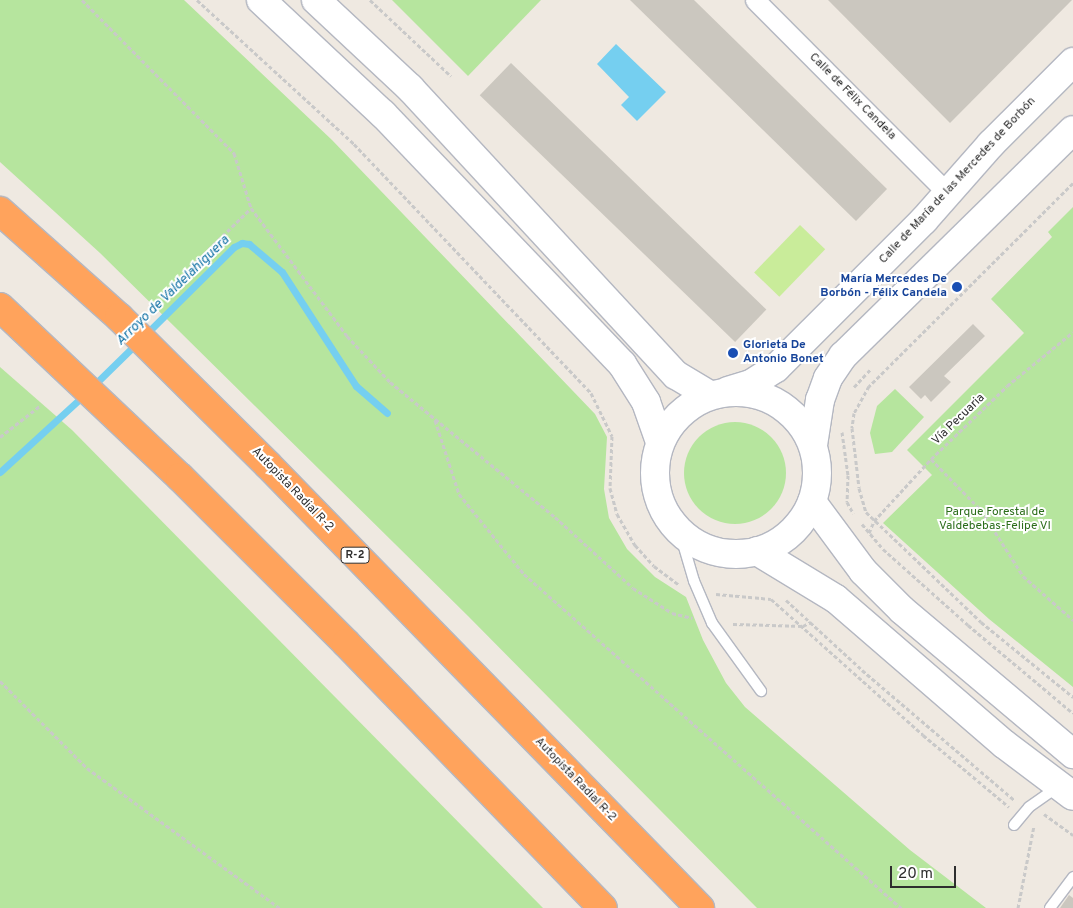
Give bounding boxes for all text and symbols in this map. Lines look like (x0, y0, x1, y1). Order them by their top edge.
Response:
street label: Calle de Félix Candela (806, 51, 898, 143)
street label: Calle de María de las Mercedes de Borbón (877, 95, 1039, 267)
water label: Arroyo de Valdelahiguera (112, 232, 234, 350)
place label: María Mercedes De Borbón - Félix Candela (820, 273, 947, 301)
marker: María Mercedes De Borbón - Félix Candela (951, 281, 963, 293)
place label: Glorieta De Antonio Bonet (743, 339, 824, 367)
marker: Glorieta De Antonio Bonet (727, 347, 739, 359)
street label: Vía Pecuaria (930, 391, 988, 449)
street label: Autopista Radial R-2 (248, 445, 336, 535)
park label: Parque Forestal de Valdebebas-Felipe VI (939, 506, 1051, 534)
road number: R-2 (340, 546, 370, 564)
street label: Autopista Radial R-2 (531, 735, 619, 825)
scale bar (893, 856, 959, 888)
text: 20 m (898, 865, 933, 884)

